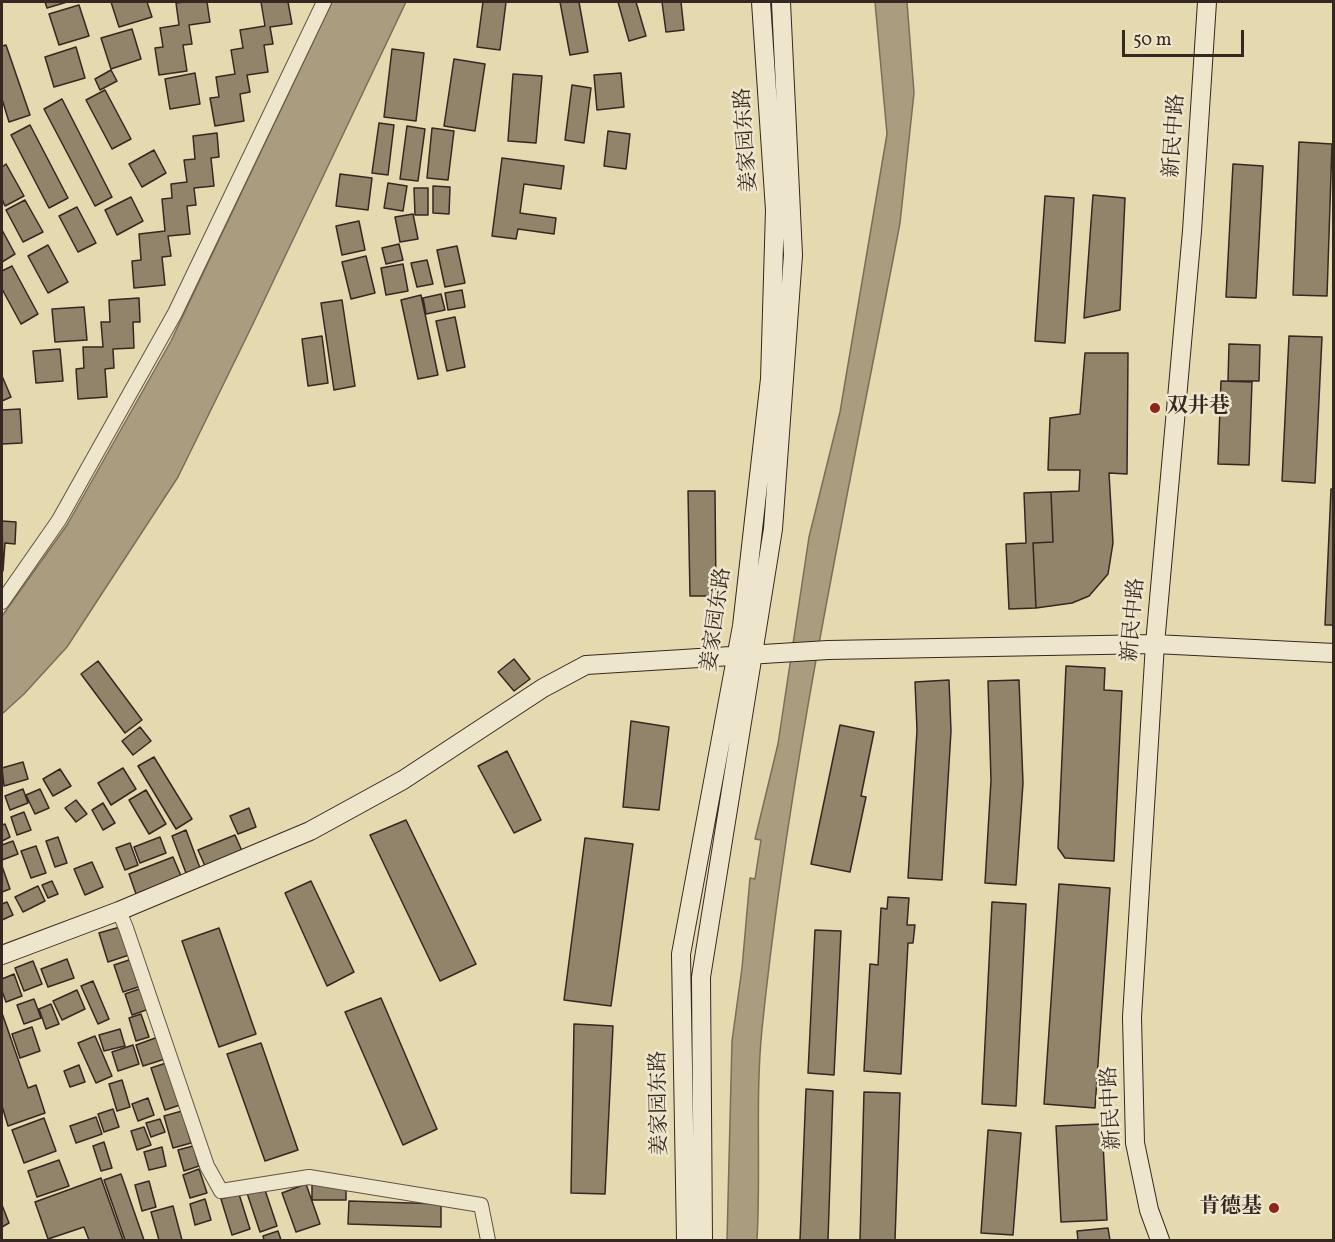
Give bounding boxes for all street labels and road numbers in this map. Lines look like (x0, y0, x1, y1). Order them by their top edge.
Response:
street label: 姜家园东路 (732, 87, 764, 193)
street label: 新民中路 (1161, 93, 1191, 179)
street label: 姜家园东路 (698, 566, 738, 674)
street label: 新民中路 (1119, 577, 1151, 663)
street label: 姜家园东路 (647, 1050, 675, 1156)
street label: 新民中路 (1098, 1065, 1128, 1151)

